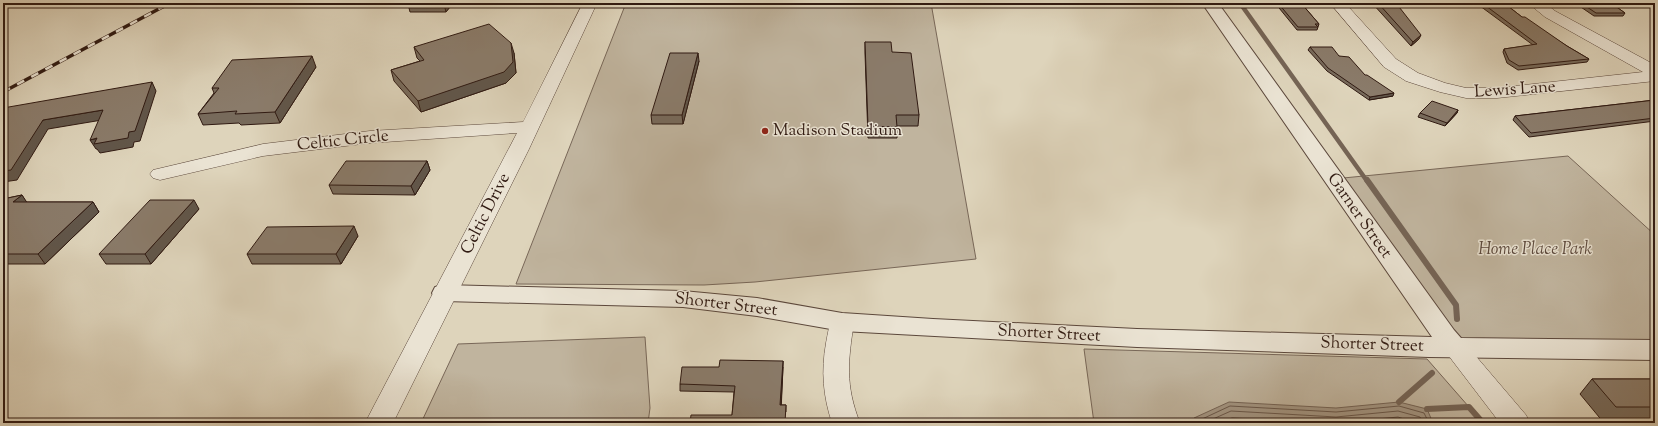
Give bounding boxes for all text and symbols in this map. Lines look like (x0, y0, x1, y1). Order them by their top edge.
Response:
street label: Lewis Lane (1473, 75, 1557, 105)
place label: Madison Stadium (773, 119, 902, 143)
street label: Celtic Circle (296, 124, 390, 158)
marker: Madison Stadium (760, 126, 770, 136)
street label: Garner Street (1321, 168, 1397, 264)
street label: Celtic Drive (455, 169, 517, 259)
park label: Home Place Park (1478, 238, 1592, 262)
street label: Shorter Street (673, 287, 779, 323)
street label: Shorter Street (997, 319, 1101, 349)
street label: Shorter Street (1320, 331, 1424, 359)

